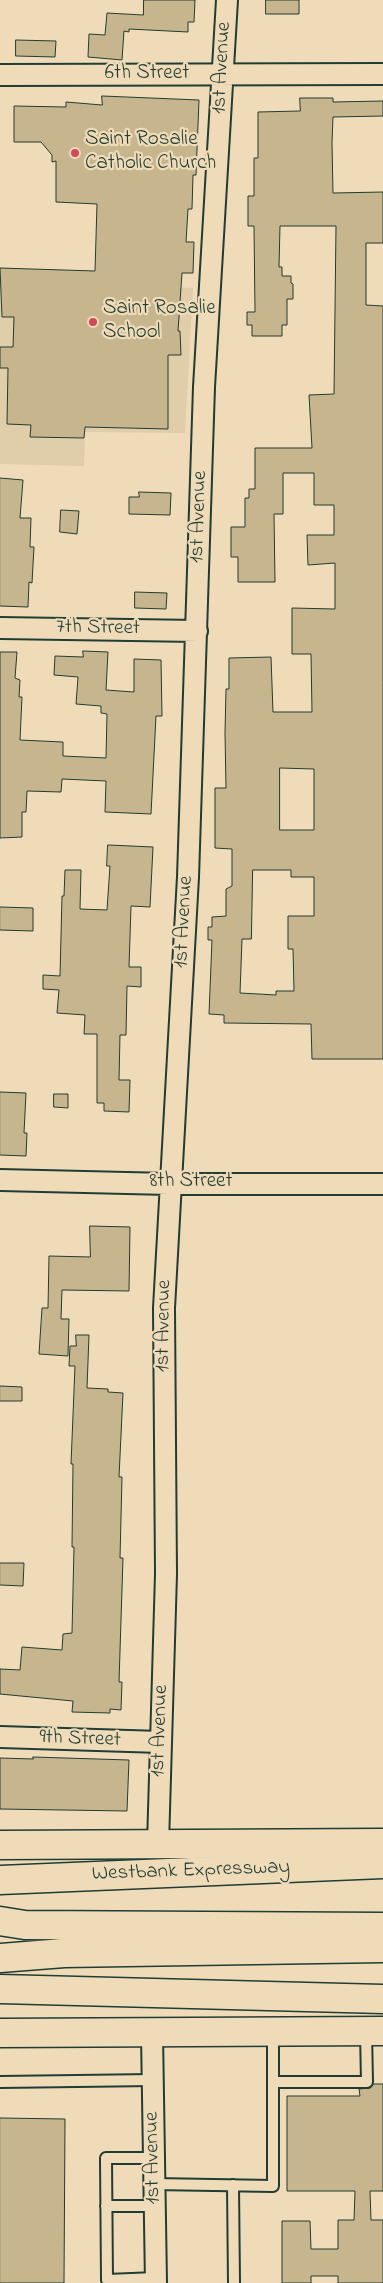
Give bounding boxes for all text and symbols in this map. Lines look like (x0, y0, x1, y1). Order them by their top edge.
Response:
street label: 1st Avenue (208, 21, 238, 115)
street label: 6th Street (105, 62, 189, 88)
place label: Saint Rosalie Catholic Church (85, 128, 216, 178)
marker: Saint Rosalie Catholic Church (69, 147, 81, 159)
place label: Saint Rosalie School (103, 297, 216, 347)
marker: Saint Rosalie School (87, 316, 99, 328)
street label: 1st Avenue (186, 470, 214, 564)
street label: 7th Street (56, 616, 140, 642)
street label: 1st Avenue (170, 875, 200, 969)
street label: 8th Street (149, 1170, 233, 1196)
street label: 1st Avenue (152, 1280, 178, 1372)
street label: 1st Avenue (147, 1684, 175, 1778)
street label: 9th Street (39, 1726, 121, 1754)
street label: Westbank Expressway (91, 1856, 291, 1888)
street label: 1st Avenue (141, 2112, 167, 2204)

